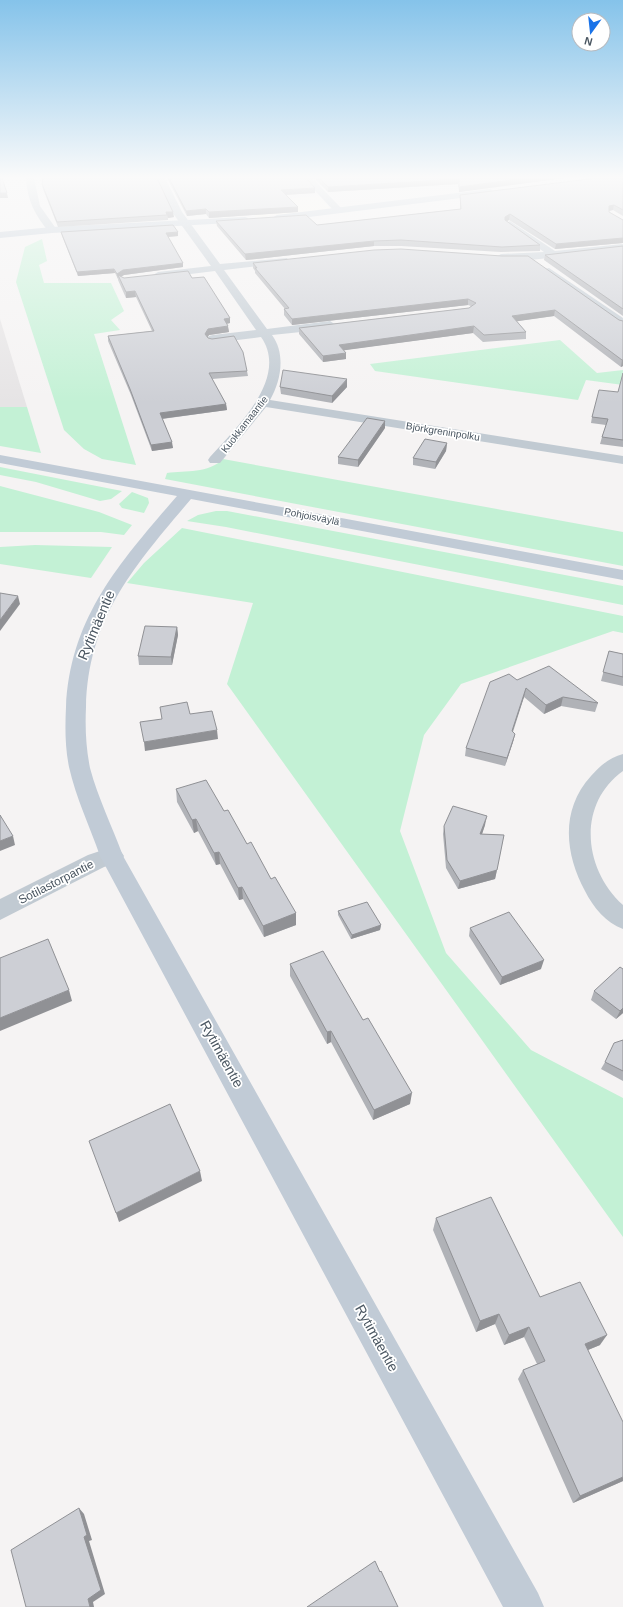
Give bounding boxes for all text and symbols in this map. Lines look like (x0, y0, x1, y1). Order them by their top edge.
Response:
north arrow (571, 12, 611, 52)
text: N (583, 35, 594, 48)
street label: Kuokkamaantie (219, 393, 270, 455)
street label: Björkgreninpolku (405, 420, 481, 443)
street label: Pohjoisväylä (283, 506, 341, 527)
street label: Rytimäentie (74, 588, 118, 662)
street label: Sotilastorpantie (16, 857, 96, 907)
street label: Rytimäentie (197, 1018, 247, 1090)
street label: Rytimäentie (352, 1302, 402, 1374)

